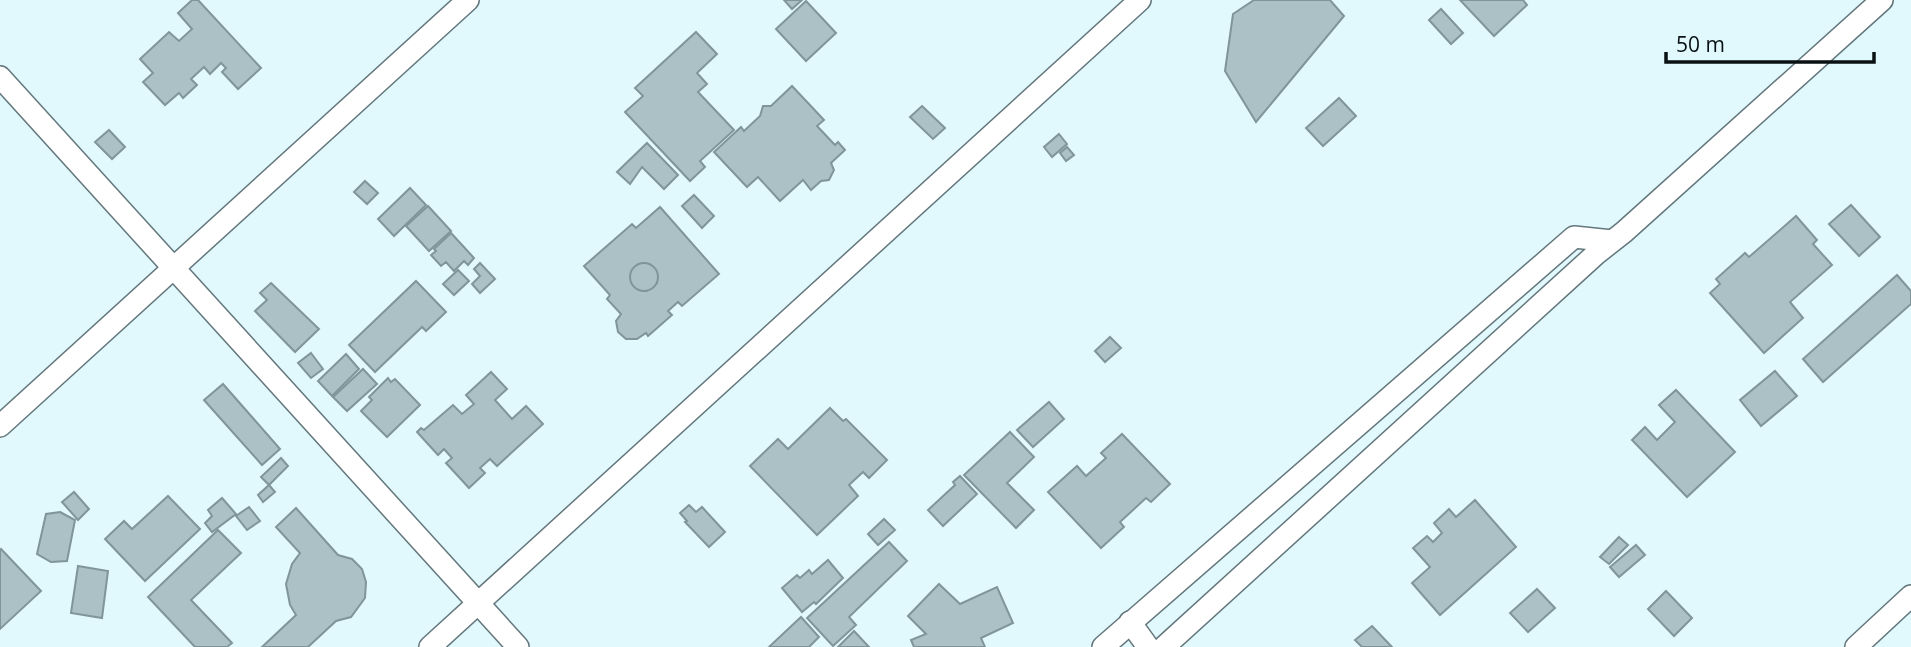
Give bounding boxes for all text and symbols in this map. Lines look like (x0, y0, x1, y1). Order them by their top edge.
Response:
scale bar (1666, 21, 1874, 65)
text: 50 m (1676, 30, 1725, 58)

